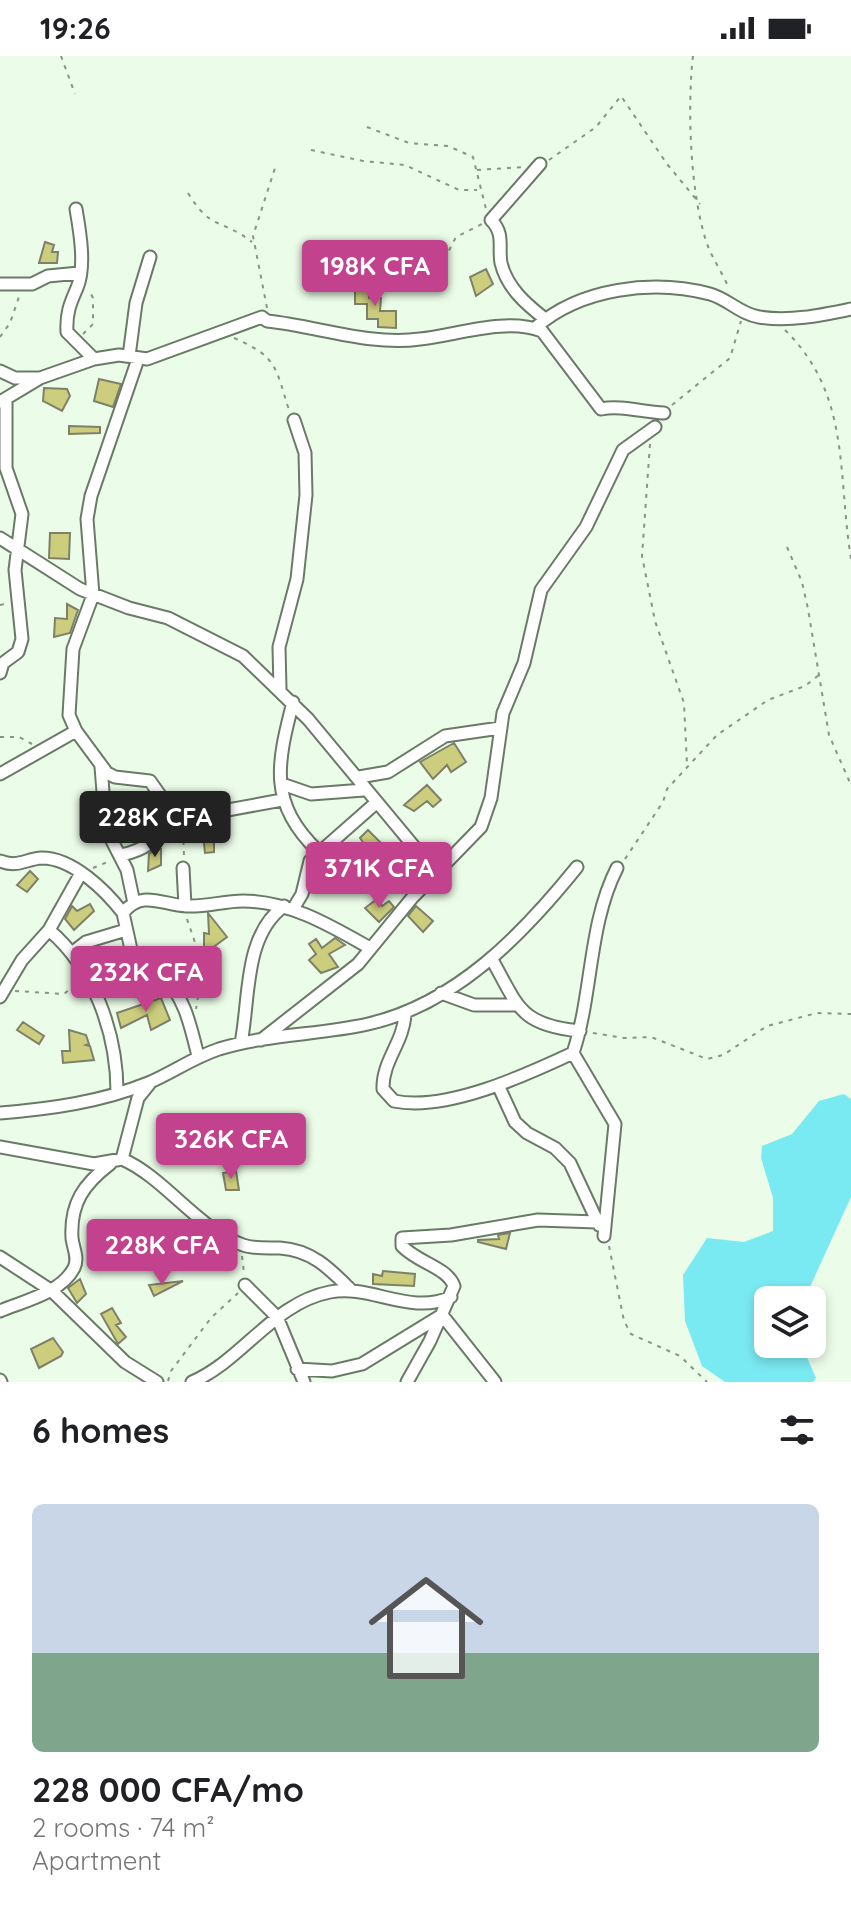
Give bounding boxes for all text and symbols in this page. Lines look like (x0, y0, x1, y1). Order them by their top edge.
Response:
text: 19:26 (40, 9, 111, 47)
pin: 198K CFA (292, 240, 458, 308)
text: 198K CFA (320, 249, 430, 282)
pin: 228K CFA (72, 791, 238, 859)
text: 228K CFA (98, 800, 212, 833)
pin: 371K CFA (296, 842, 462, 910)
text: 371K CFA (324, 851, 434, 884)
pin: 232K CFA (63, 946, 229, 1014)
text: 232K CFA (89, 955, 203, 988)
pin: 326K CFA (148, 1113, 314, 1181)
text: 326K CFA (174, 1122, 288, 1155)
pin: 228K CFA (79, 1219, 245, 1287)
text: 228K CFA (105, 1228, 219, 1261)
map controls (754, 1286, 826, 1358)
button: layers (754, 1286, 826, 1358)
icon: filters (775, 1408, 819, 1452)
text: 6 homes (32, 1409, 169, 1452)
icon: home (354, 1556, 498, 1700)
text: 228 000 CFA/mo (32, 1768, 304, 1811)
text: 2 rooms · 74 m² (32, 1811, 215, 1844)
text: Apartment (32, 1844, 161, 1877)

